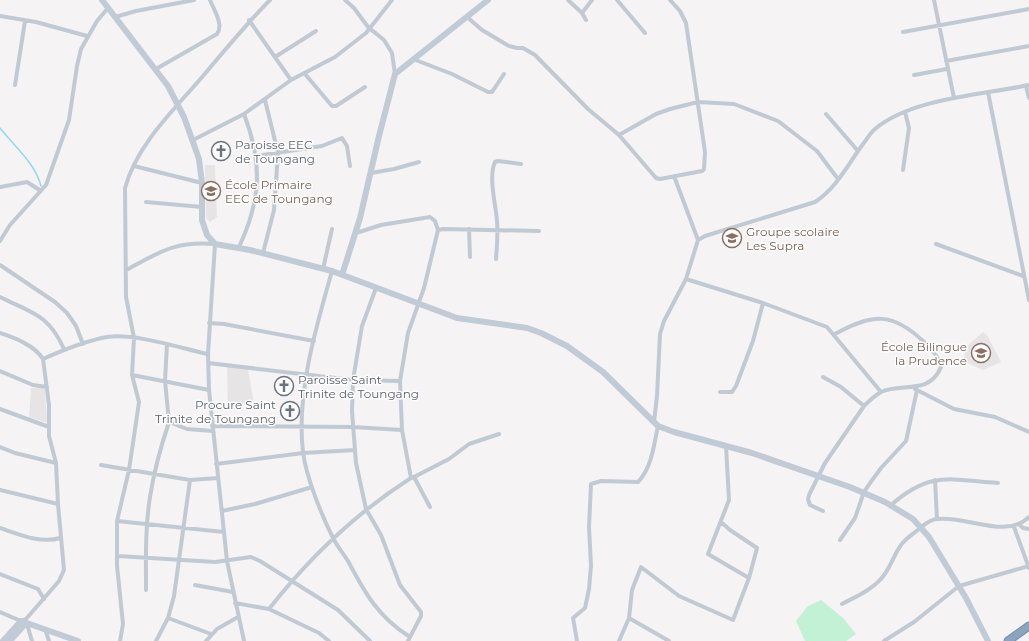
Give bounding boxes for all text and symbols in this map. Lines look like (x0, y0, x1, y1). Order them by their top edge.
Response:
place label: Paroisse EEC de Toungang (235, 137, 315, 166)
church icon: Paroisse EEC de Toungang (210, 140, 232, 162)
place label: École Primaire EEC de Toungang (225, 177, 333, 206)
school or university icon: École Primaire EEC de Toungang (200, 180, 222, 202)
place label: Groupe scolaire Les Supra (746, 224, 840, 253)
school or university icon: Groupe scolaire Les Supra (721, 227, 743, 249)
place label: École Bilingue la Prudence (881, 339, 967, 368)
school or university icon: École Bilingue la Prudence (970, 342, 992, 364)
place label: Paroisse Saint Trinite de Toungang (298, 372, 419, 401)
church icon: Paroisse Saint Trinite de Toungang (273, 375, 295, 397)
place label: Procure Saint Trinite de Toungang (155, 397, 276, 426)
church icon: Procure Saint Trinite de Toungang (279, 400, 301, 422)

